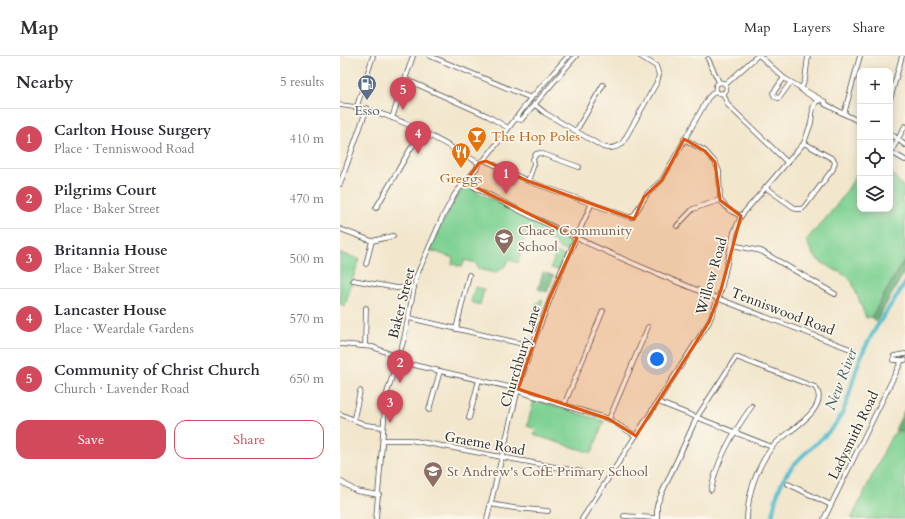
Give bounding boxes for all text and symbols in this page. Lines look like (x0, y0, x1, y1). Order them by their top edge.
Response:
text: Map (20, 15, 59, 41)
text: Map (744, 18, 771, 37)
text: Layers (793, 18, 831, 37)
text: Share (853, 18, 885, 37)
map controls (857, 68, 893, 212)
button: + (857, 68, 893, 104)
text: Nearby (16, 71, 73, 94)
text: 5 results (280, 73, 324, 91)
fuel station icon: Esso (356, 73, 378, 101)
pin: 5 (390, 77, 416, 110)
place label: Esso (354, 101, 380, 120)
button: − (857, 104, 893, 140)
text: Carlton House Surgery (54, 120, 211, 140)
pin: 4 (405, 121, 431, 154)
bar icon: The Hop Poles (466, 125, 488, 153)
place label: The Hop Poles (491, 127, 580, 146)
text: 1 (26, 130, 32, 148)
text: 410 m (290, 130, 324, 148)
text: Place · Tenniswood Road (54, 140, 194, 158)
button: locate (857, 140, 893, 176)
restaurant icon: Greggs (450, 141, 472, 169)
pin: 1 (493, 161, 519, 194)
place label: Greggs (440, 169, 483, 188)
button: layers (857, 176, 893, 212)
text: Pilgrims Court (54, 180, 156, 200)
text: 2 (26, 190, 32, 208)
text: 470 m (290, 190, 324, 208)
text: Place · Baker Street (54, 200, 160, 218)
place label: Chace Community School (518, 221, 633, 256)
school or university icon: Chace Community School (493, 227, 515, 255)
street label: Willow Road (691, 235, 732, 318)
text: Britannia House (54, 240, 168, 260)
text: 3 (26, 250, 32, 268)
text: 500 m (290, 250, 324, 268)
text: Place · Baker Street (54, 260, 160, 278)
street label: Baker Street (384, 265, 420, 340)
street label: Tenniswood Road (728, 283, 838, 340)
text: Lancaster House (54, 300, 167, 320)
street label: Churchbury Lane (496, 303, 545, 409)
text: 4 (26, 310, 32, 328)
text: 570 m (290, 310, 324, 328)
text: Place · Weardale Gardens (54, 320, 194, 338)
water label: New River (820, 344, 862, 413)
your location (647, 349, 667, 369)
pin: 2 (387, 350, 413, 383)
text: Community of Christ Church (54, 360, 260, 380)
text: 5 (26, 370, 32, 388)
text: 650 m (290, 370, 324, 388)
text: Church · Lavender Road (54, 380, 189, 398)
street label: Ladysmith Road (824, 387, 883, 483)
pin: 3 (377, 390, 403, 423)
button: Save (16, 420, 166, 459)
button: Share (174, 420, 324, 459)
street label: Graeme Road (443, 427, 527, 460)
school or university icon: St Andrew's CofE Primary School (422, 460, 444, 488)
place label: St Andrew's CofE Primary School (447, 462, 649, 481)

